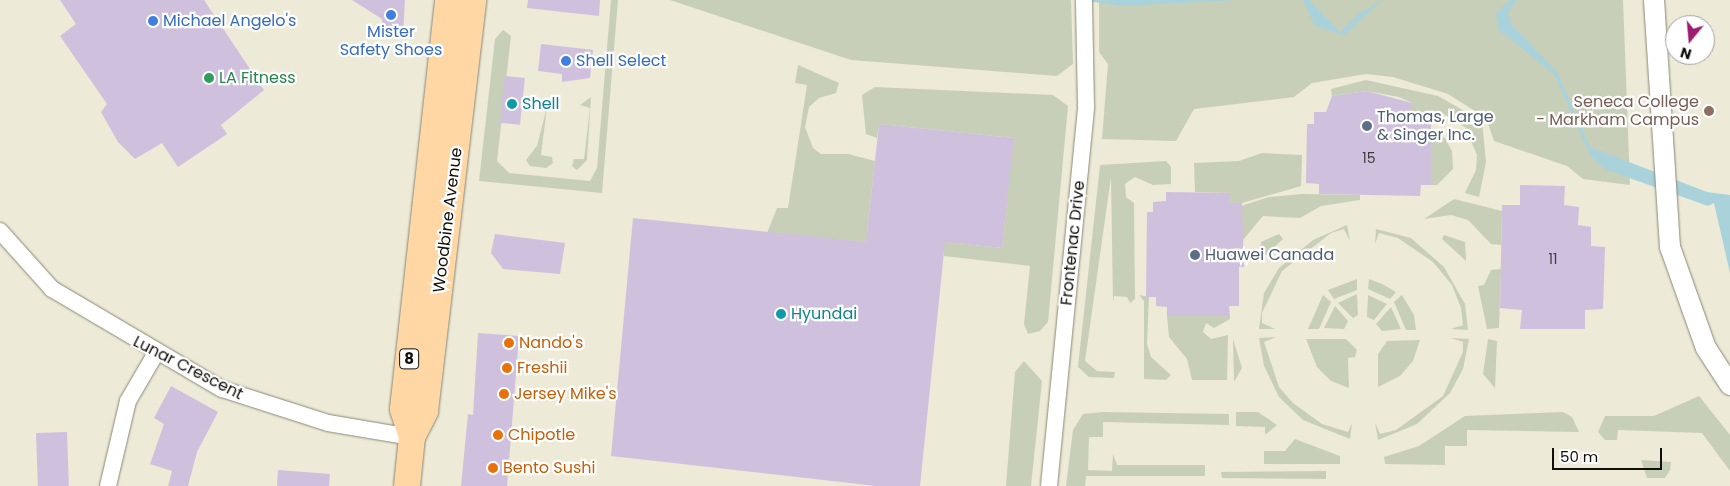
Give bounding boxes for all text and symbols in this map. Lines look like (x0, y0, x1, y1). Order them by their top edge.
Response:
marker: Mister Safety Shoes (385, 9, 397, 21)
place label: Michael Angelo's (163, 11, 296, 31)
marker: Michael Angelo's (147, 15, 159, 27)
north arrow (1665, 15, 1715, 65)
place label: Mister Safety Shoes (340, 22, 442, 60)
text: N (1678, 42, 1694, 64)
place label: Shell Select (576, 51, 666, 71)
marker: Shell Select (560, 55, 572, 67)
place label: LA Fitness (219, 68, 296, 88)
marker: LA Fitness (203, 72, 215, 84)
place label: Seneca College - Markham Campus (1536, 92, 1699, 130)
place label: Shell (522, 94, 559, 114)
marker: Shell (506, 98, 518, 110)
marker: Seneca College - Markham Campus (1703, 105, 1715, 117)
place label: Thomas, Large & Singer Inc. (1377, 107, 1494, 145)
marker: Thomas, Large & Singer Inc. (1361, 120, 1373, 132)
street label: Woodbine Avenue (430, 146, 466, 294)
house number: 15 (1362, 150, 1376, 166)
street label: Frontenac Drive (1057, 180, 1089, 306)
place label: Huawei Canada (1205, 245, 1334, 265)
marker: Huawei Canada (1189, 249, 1201, 261)
house number: 11 (1549, 251, 1557, 267)
place label: Hyundai (791, 304, 857, 324)
marker: Hyundai (775, 308, 787, 320)
street label: Lunar Crescent (130, 332, 246, 404)
place label: Nando's (519, 333, 583, 353)
marker: Nando's (503, 337, 515, 349)
road number: 8 (399, 346, 419, 372)
place label: Freshii (517, 358, 567, 378)
marker: Freshii (501, 362, 513, 374)
place label: Jersey Mike's (514, 384, 617, 404)
marker: Jersey Mike's (498, 388, 510, 400)
place label: Chipotle (508, 425, 575, 445)
marker: Chipotle (492, 429, 504, 441)
scale bar (1555, 438, 1665, 470)
text: 50 m (1560, 446, 1598, 467)
place label: Bento Sushi (503, 458, 595, 478)
marker: Bento Sushi (487, 462, 499, 474)

